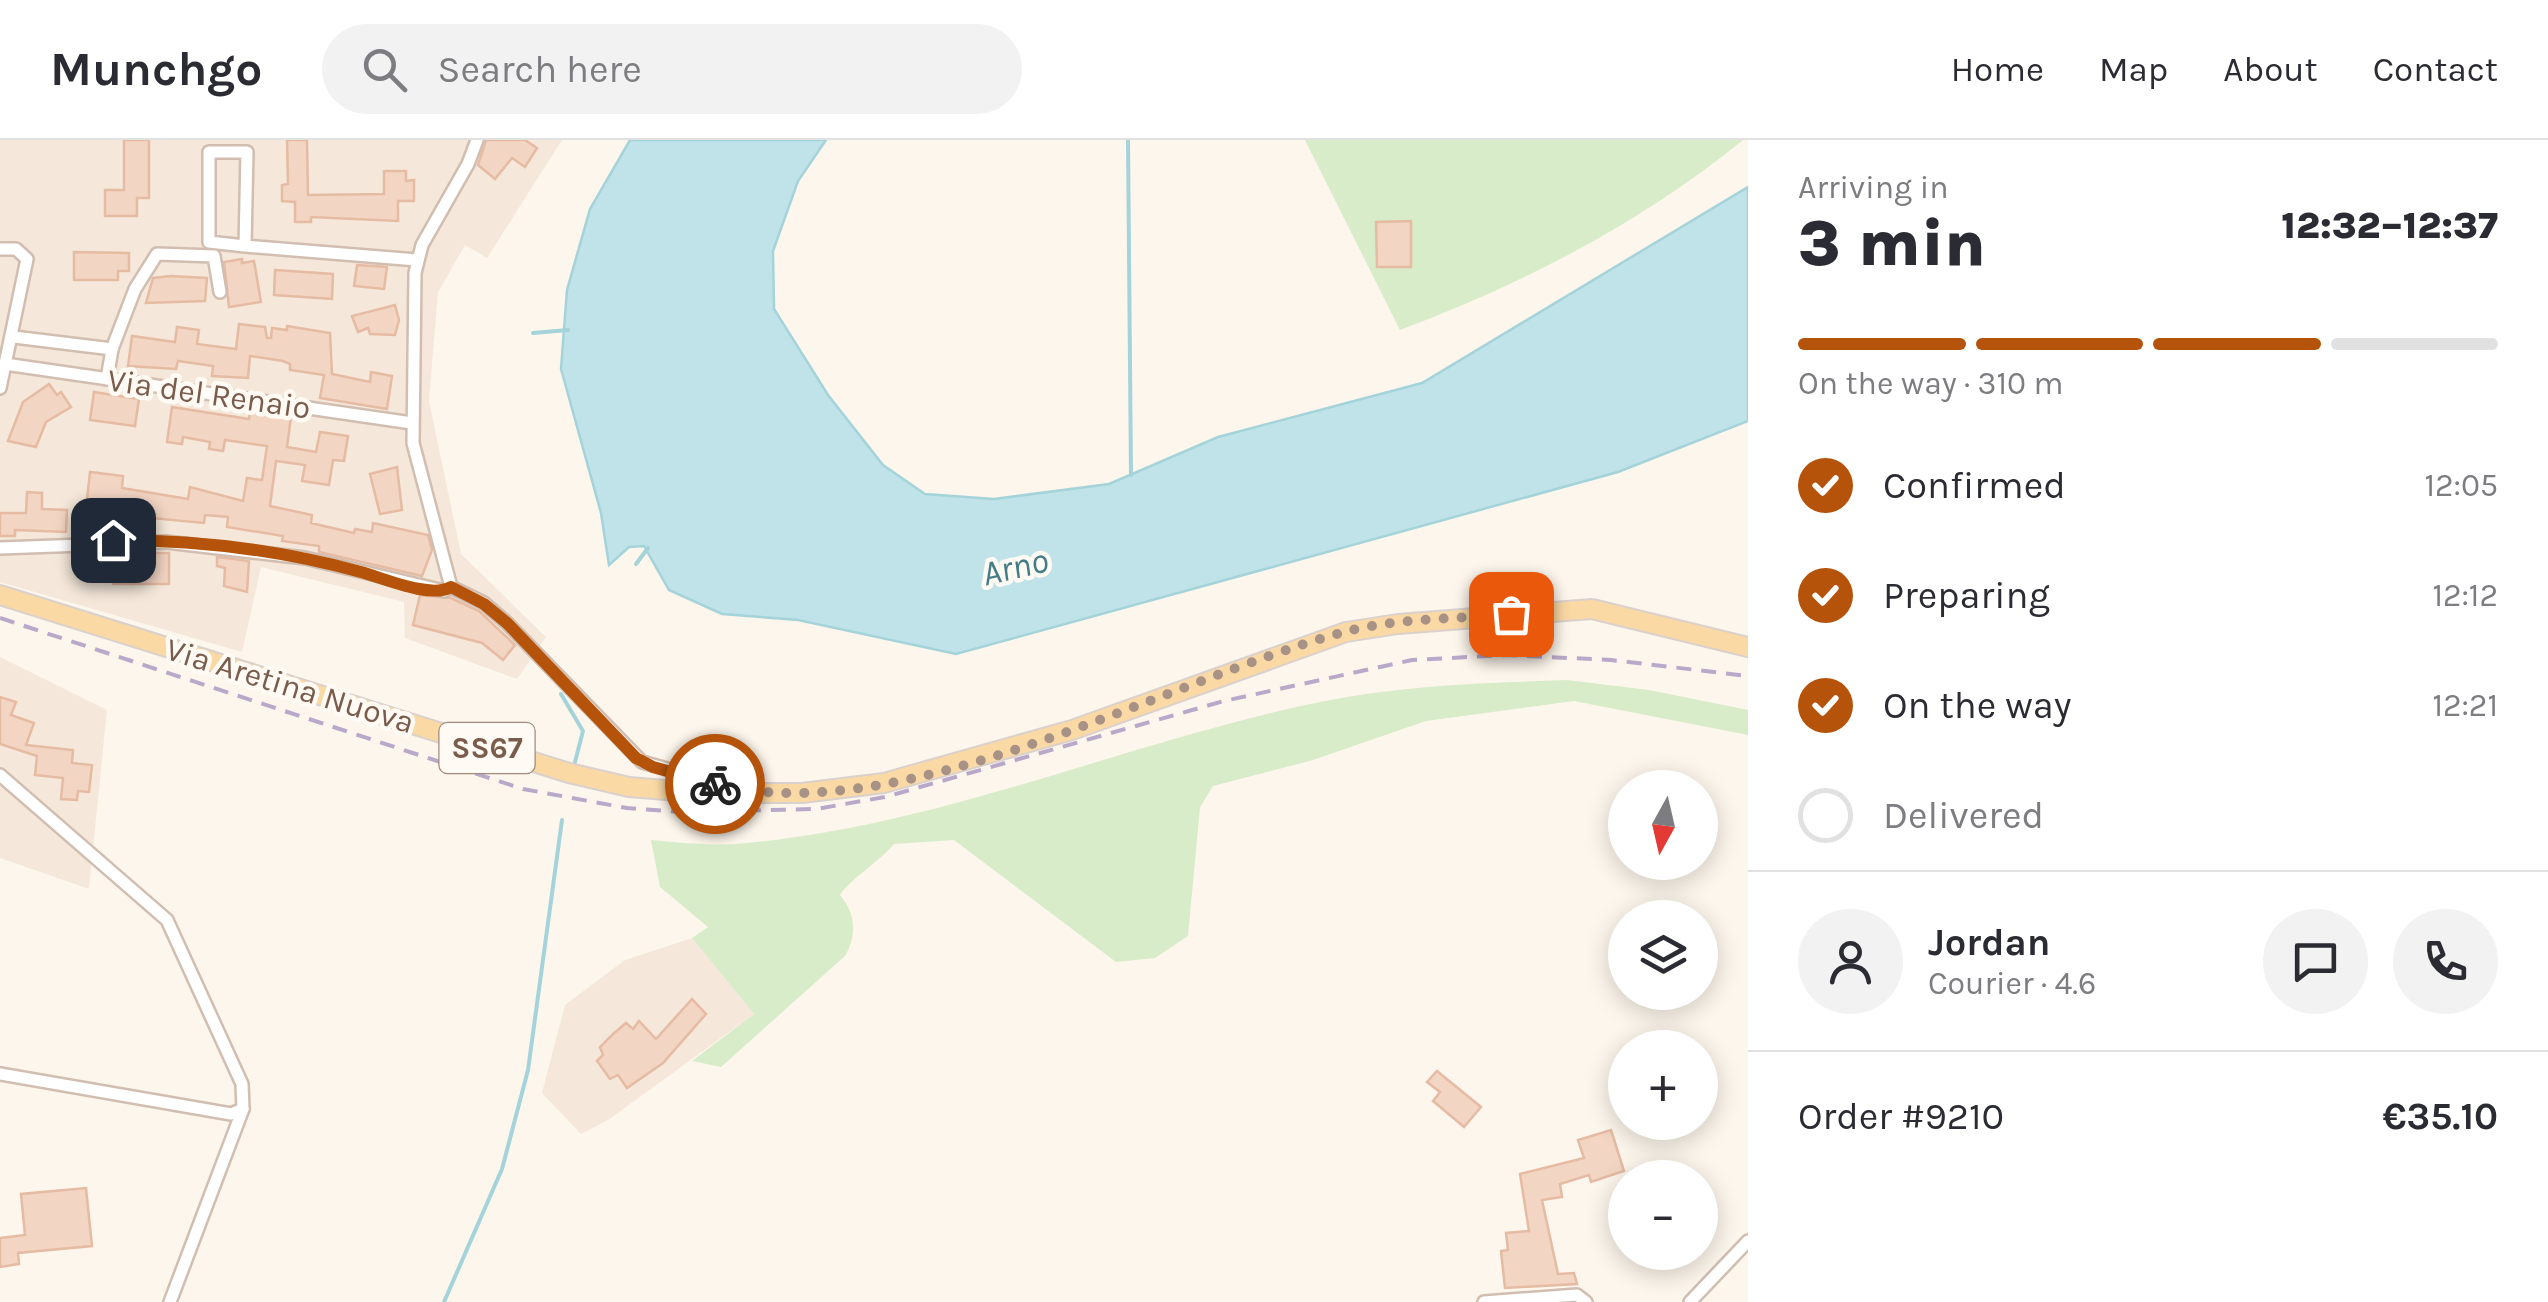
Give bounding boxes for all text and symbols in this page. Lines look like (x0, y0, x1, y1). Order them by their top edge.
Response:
search box (322, 24, 1022, 114)
text: Munchgo (50, 41, 262, 97)
icon: search (357, 42, 412, 97)
text: Search here (437, 47, 642, 92)
text: Home (1951, 49, 2044, 90)
text: Map (2099, 49, 2168, 90)
text: About (2223, 49, 2318, 90)
text: Contact (2373, 49, 2498, 90)
text: Arriving in (1798, 169, 1949, 206)
text: 12:32–12:37 (2281, 203, 2498, 248)
text: 3 min (1798, 205, 1986, 281)
street label: Via del Renaio (105, 361, 313, 427)
text: On the way · 310 m (1798, 365, 2064, 402)
icon: check (1798, 458, 1853, 513)
text: Confirmed (1883, 463, 2066, 508)
text: 12:05 (2424, 467, 2498, 504)
pin (71, 498, 156, 583)
icon: home (86, 513, 141, 568)
water label: Arno (978, 540, 1052, 594)
icon: check (1798, 568, 1853, 623)
pin (1469, 572, 1554, 657)
text: Preparing (1883, 573, 2050, 618)
text: 12:12 (2432, 577, 2498, 614)
icon: bag (1484, 587, 1539, 642)
street label: Via Aretina Nuova (161, 631, 419, 741)
icon: check (1798, 678, 1853, 733)
text: On the way (1883, 683, 2071, 728)
text: 12:21 (2432, 687, 2498, 724)
road number: SS67 (440, 723, 534, 773)
courier (665, 734, 765, 834)
icon: bike (688, 757, 743, 812)
north arrow (1608, 770, 1718, 880)
map controls (1608, 770, 1718, 1270)
text: Delivered (1883, 793, 2044, 838)
button: layers (1608, 900, 1718, 1010)
button: person (1798, 909, 1903, 1014)
button: chat (2263, 909, 2368, 1014)
button: phone (2393, 909, 2498, 1014)
text: Jordan (1928, 920, 2051, 965)
text: Courier · 4.6 (1928, 965, 2096, 1002)
button: + (1608, 1030, 1718, 1140)
text: Order #9210 (1798, 1094, 2004, 1139)
text: €35.10 (2382, 1094, 2498, 1139)
button: − (1608, 1160, 1718, 1270)

